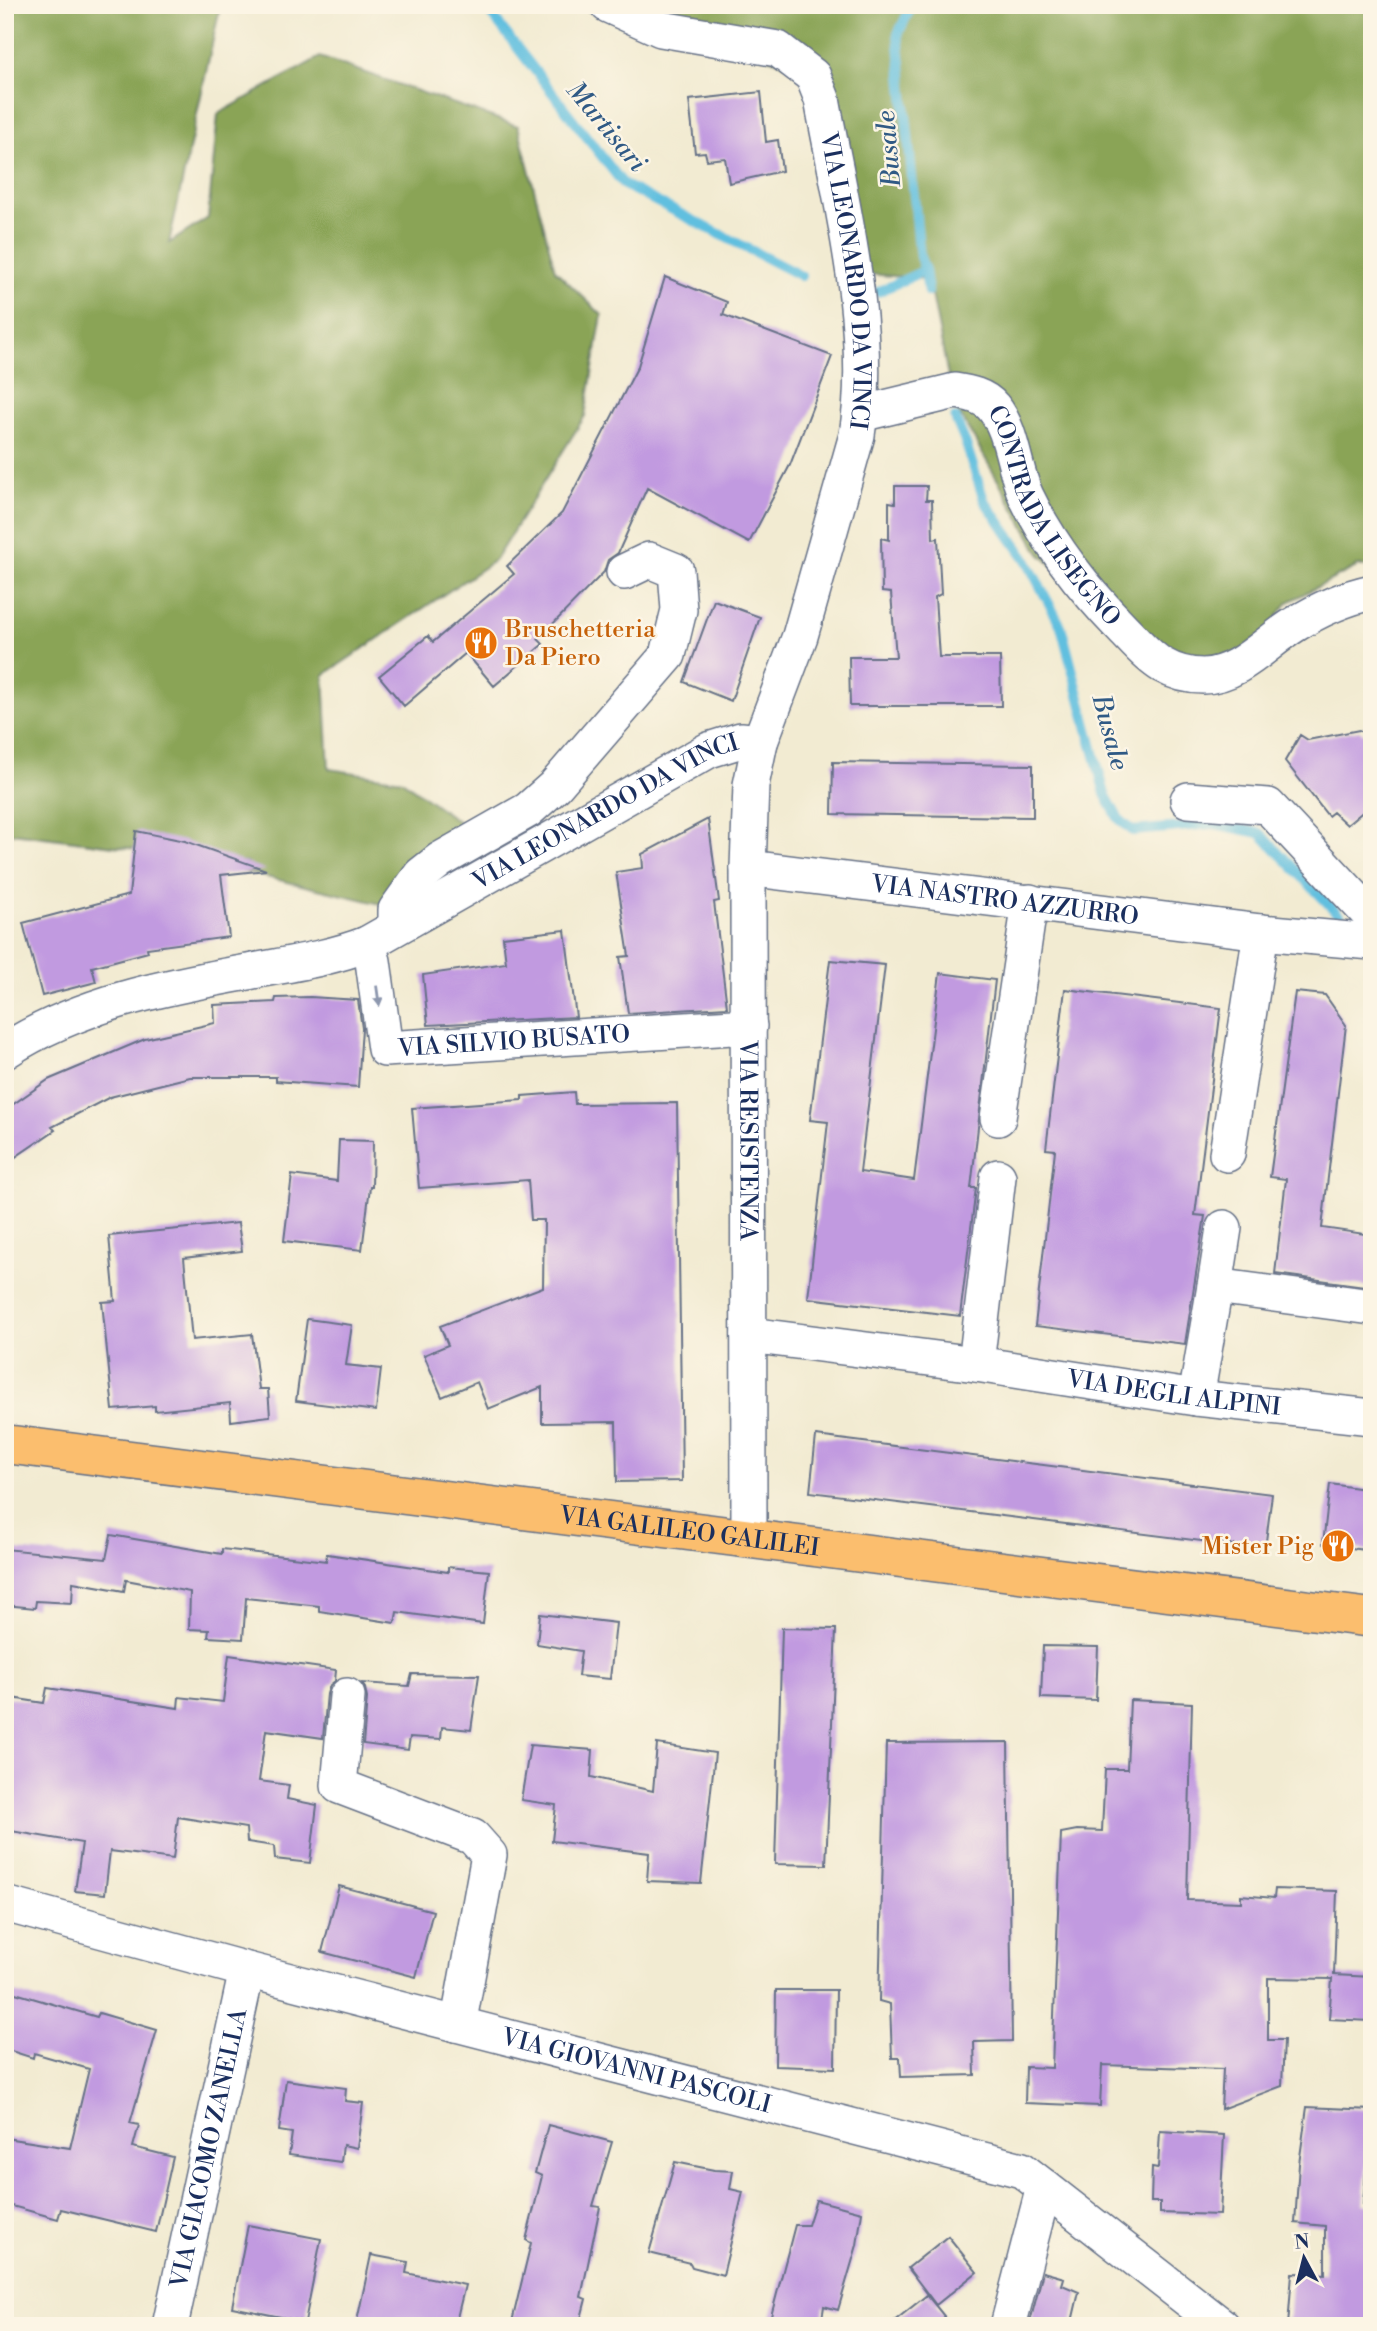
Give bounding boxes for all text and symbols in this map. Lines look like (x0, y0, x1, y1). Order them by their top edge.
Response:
water label: Martisari (559, 75, 654, 179)
water label: Busale (870, 109, 908, 190)
street label: VIA LEONARDO DA VINCI (812, 129, 876, 431)
street label: CONTRADA LISEGNO (980, 400, 1127, 633)
place label: Bruschetteria Da Piero (504, 615, 656, 673)
restaurant icon: Bruschetteria Da Piero (462, 624, 500, 662)
water label: Busale (1084, 690, 1135, 774)
street label: VIA LEONARDO DA VINCI (467, 728, 742, 898)
street label: VIA NASTRO AZZURRO (869, 869, 1140, 933)
one-way arrow (373, 985, 384, 1007)
street label: VIA SILVIO BUSATO (396, 1020, 631, 1064)
street label: VIA RESISTENZA (732, 1039, 763, 1241)
street label: VIA DEGLI ALPINI (1064, 1364, 1282, 1423)
street label: VIA GALILEO GALILEI (557, 1501, 821, 1564)
restaurant icon: Mister Pig (1319, 1527, 1357, 1565)
place label: Mister Pig (1202, 1532, 1315, 1562)
street label: VIA GIACOMO ZANELLA (164, 2005, 254, 2292)
street label: VIA GIOVANNI PASCOLI (497, 2022, 774, 2121)
north arrow (1268, 2222, 1338, 2292)
text: N (1293, 2229, 1311, 2255)

